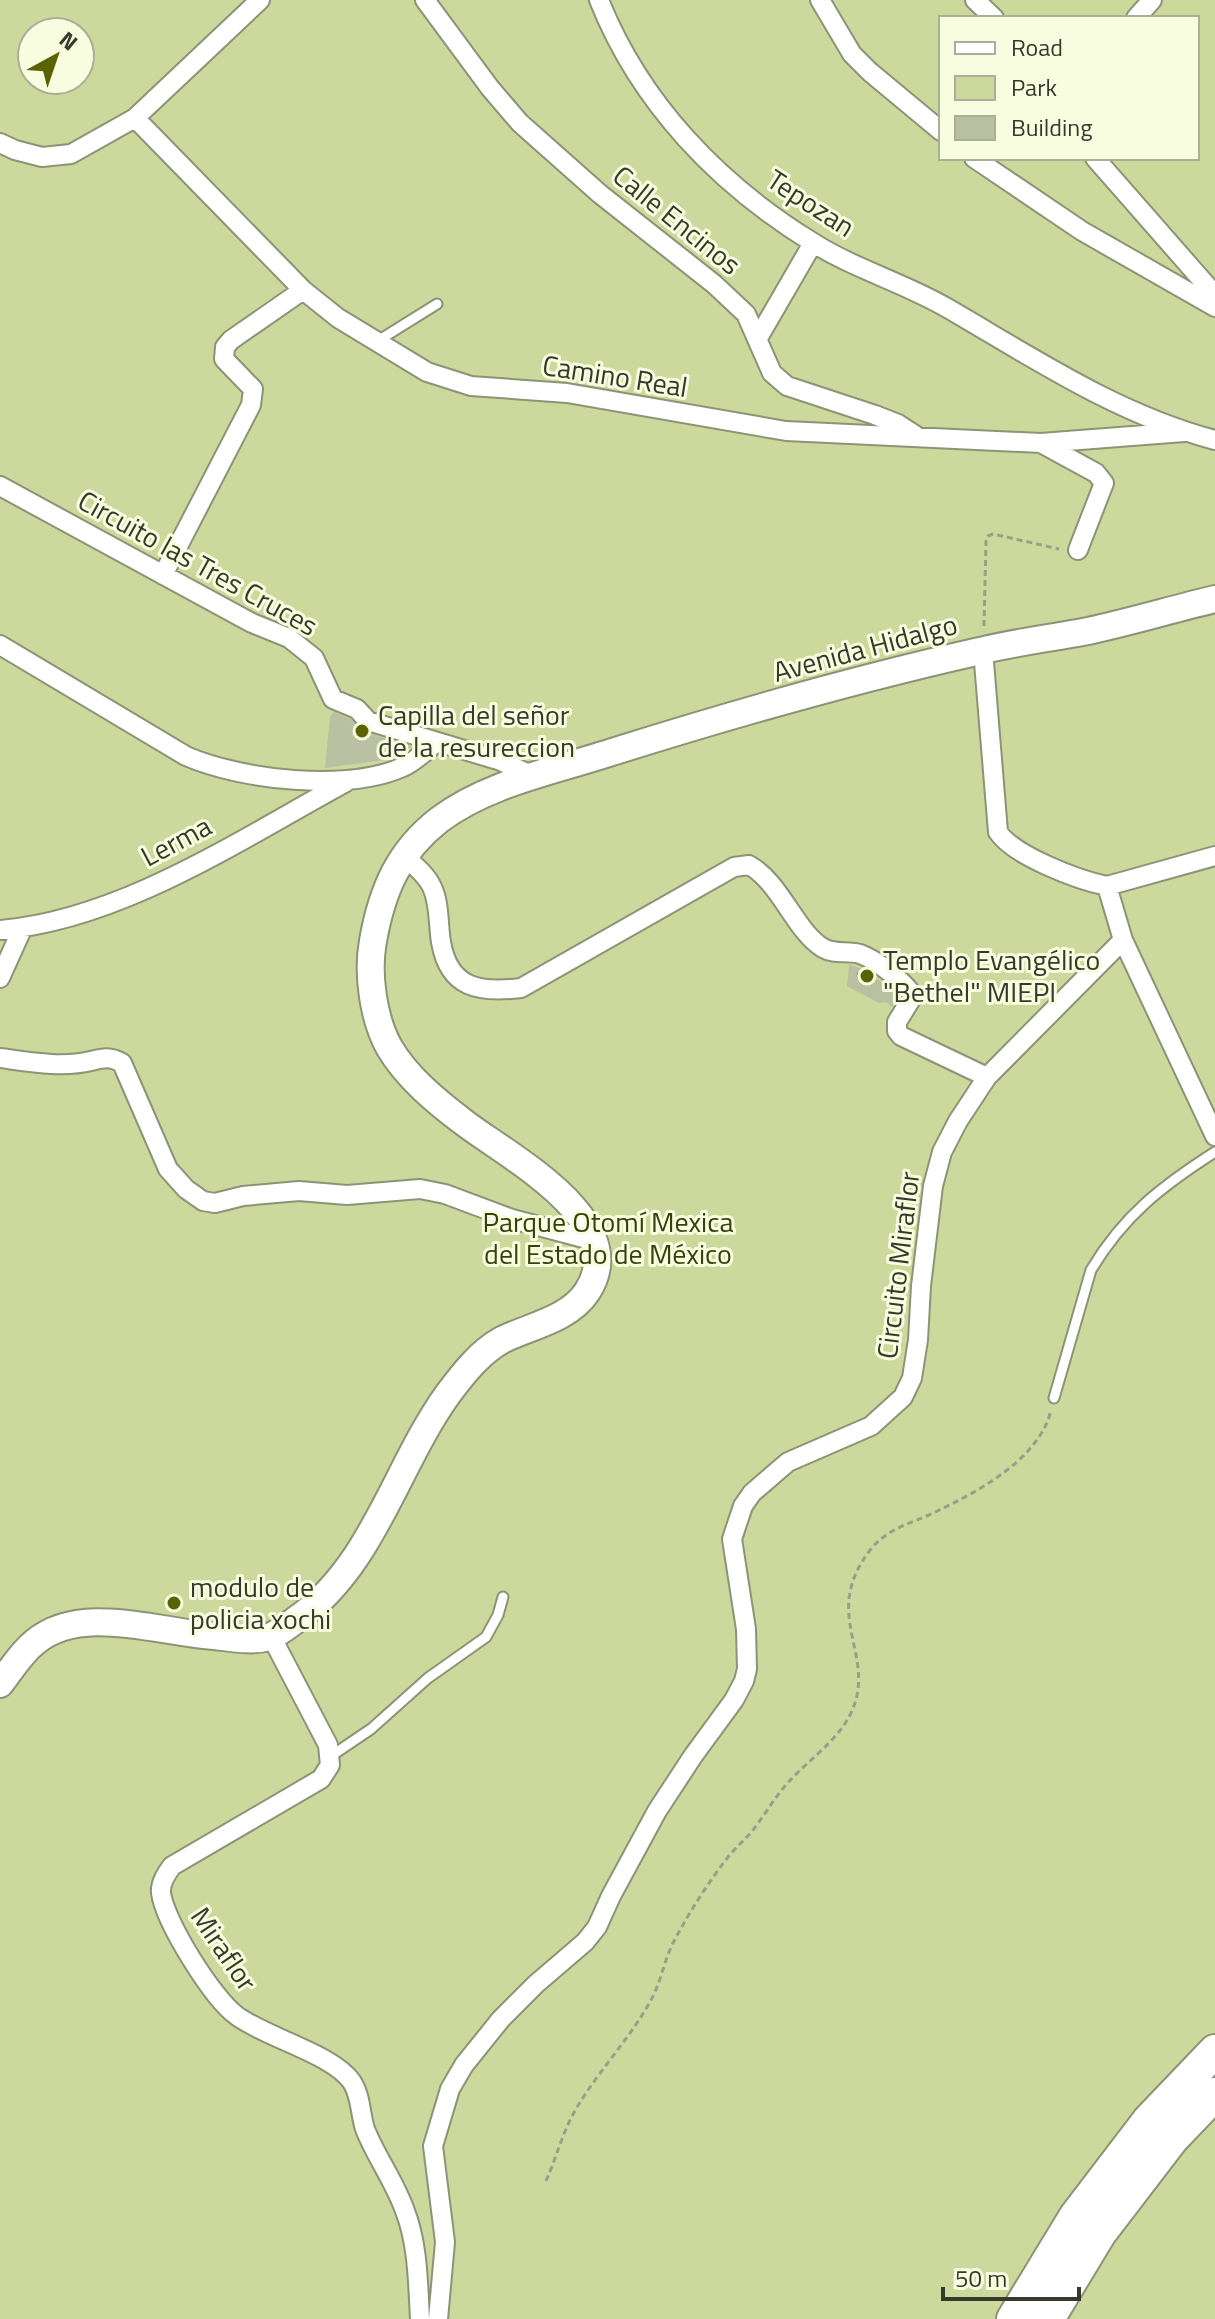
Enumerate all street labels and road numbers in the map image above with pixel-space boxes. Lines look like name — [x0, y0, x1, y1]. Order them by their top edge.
street label: Calle Encinos — [604, 154, 751, 285]
street label: Tepozan — [759, 158, 864, 247]
street label: Camino Real — [539, 343, 691, 408]
street label: Circuito las Tres Cruces — [70, 479, 326, 646]
street label: Avenida Hidalgo — [768, 602, 962, 693]
street label: Lerma — [133, 804, 219, 877]
street label: Circuito Miraflor — [865, 1169, 930, 1361]
street label: Miraflor — [180, 1898, 269, 2000]

